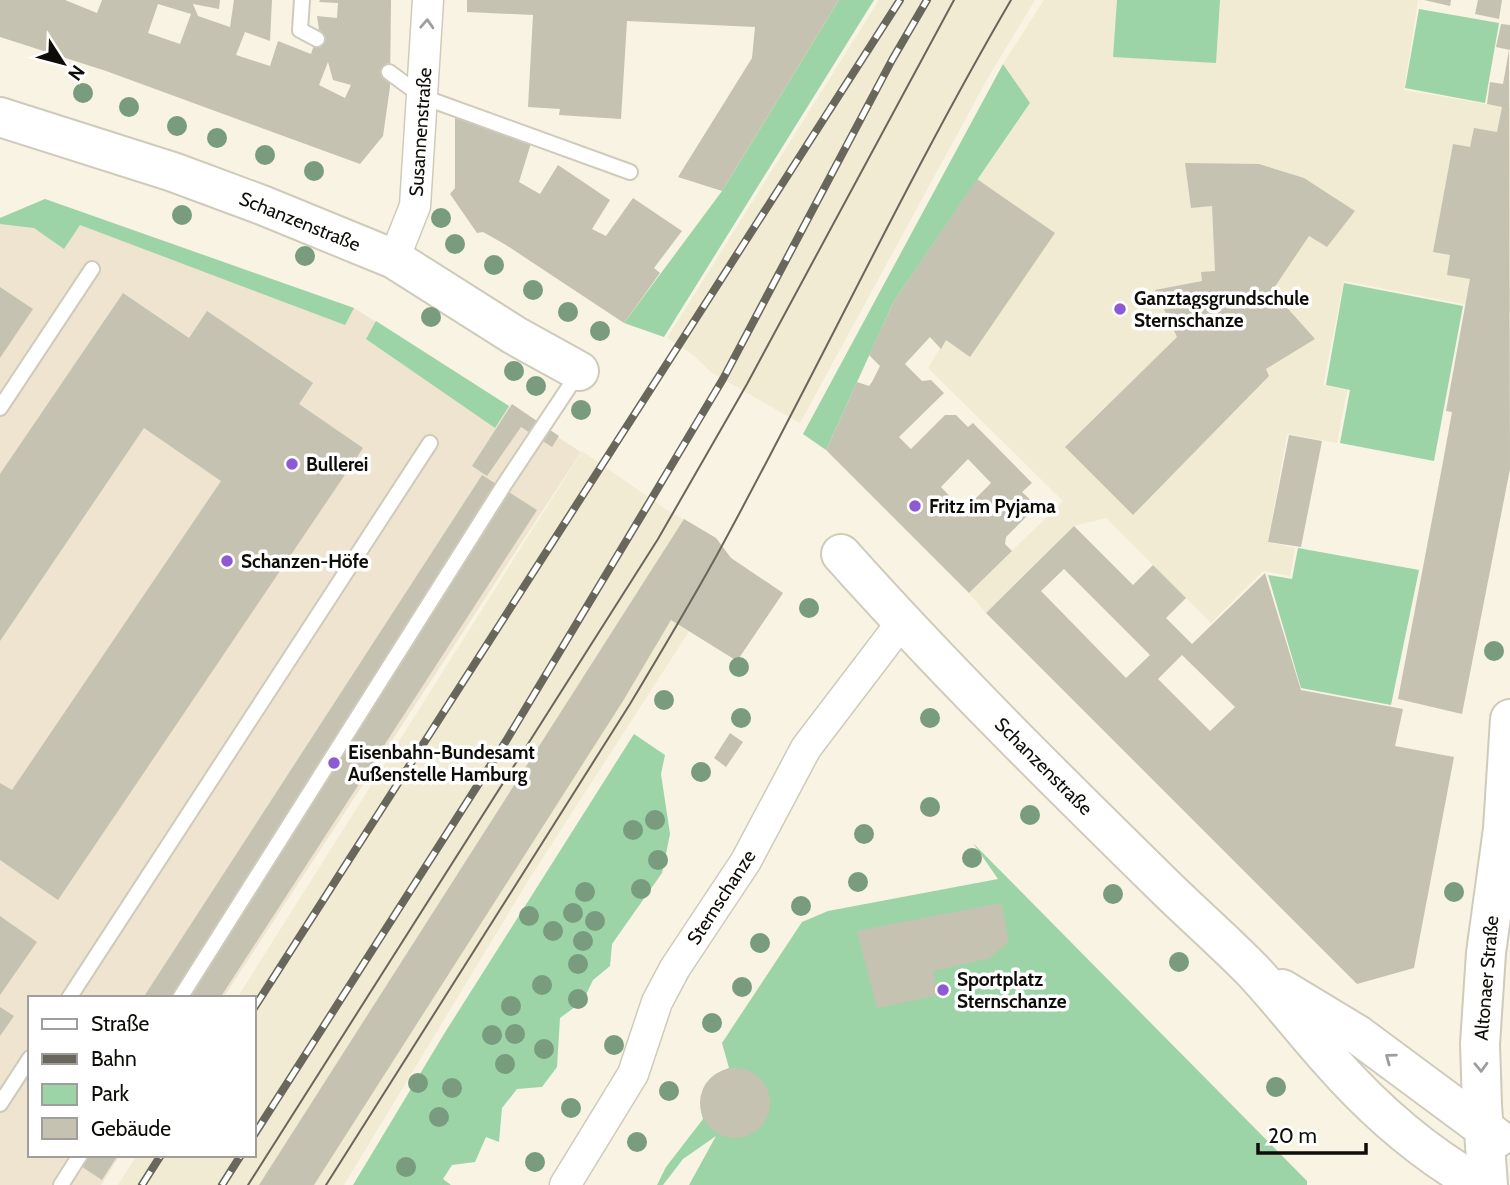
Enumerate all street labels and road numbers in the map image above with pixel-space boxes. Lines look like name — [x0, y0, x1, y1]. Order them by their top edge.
street label: Susannenstraße — [405, 66, 437, 197]
street label: Schanzenstraße — [236, 187, 364, 256]
street label: Schanzenstraße — [990, 713, 1097, 820]
street label: Sternschanze — [682, 845, 761, 949]
street label: Altonaer Straße — [1470, 914, 1503, 1041]

